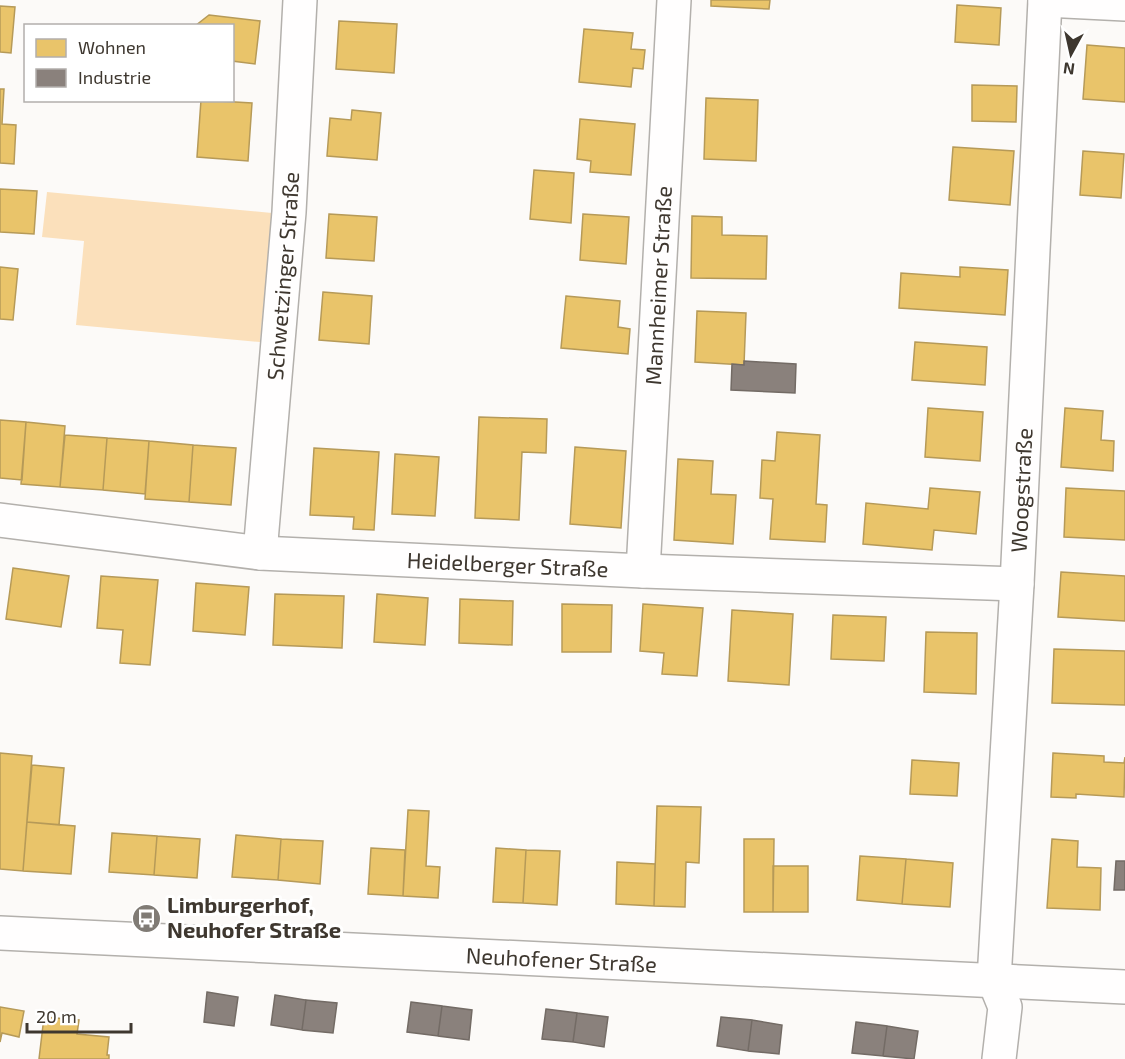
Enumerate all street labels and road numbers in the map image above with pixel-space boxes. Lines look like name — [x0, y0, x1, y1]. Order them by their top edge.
street label: Schwetzinger Straße — [261, 171, 303, 381]
street label: Mannheimer Straße — [639, 185, 676, 386]
street label: Woogstraße — [1005, 427, 1036, 553]
street label: Heidelberger Straße — [406, 546, 609, 581]
street label: Neuhofener Straße — [465, 941, 658, 977]

